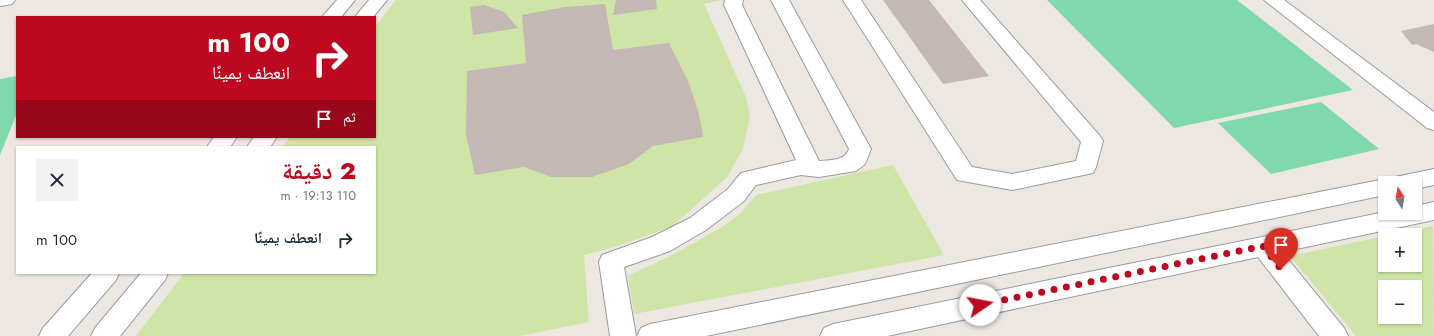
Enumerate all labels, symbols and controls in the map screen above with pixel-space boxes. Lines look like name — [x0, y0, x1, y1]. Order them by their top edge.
text: 100 m — [207, 22, 290, 63]
icon: right — [304, 32, 356, 84]
text: انعطف يمينًا — [212, 60, 290, 86]
text: ثم — [343, 106, 356, 128]
icon: arrive — [313, 108, 335, 130]
text: 2 دقيقة — [282, 153, 356, 188]
button: close — [36, 159, 78, 201]
north arrow — [1378, 176, 1422, 220]
map controls — [1378, 176, 1422, 324]
text: 110 m · 19:13 — [281, 186, 356, 205]
text: انعطف يمينًا — [254, 227, 322, 249]
pin — [1264, 228, 1298, 269]
button: + — [1378, 228, 1422, 272]
text: 100 m — [36, 229, 77, 251]
icon: right — [334, 229, 356, 251]
icon: arrive — [1270, 234, 1292, 256]
button: − — [1378, 280, 1422, 324]
position arrow — [959, 284, 1001, 326]

